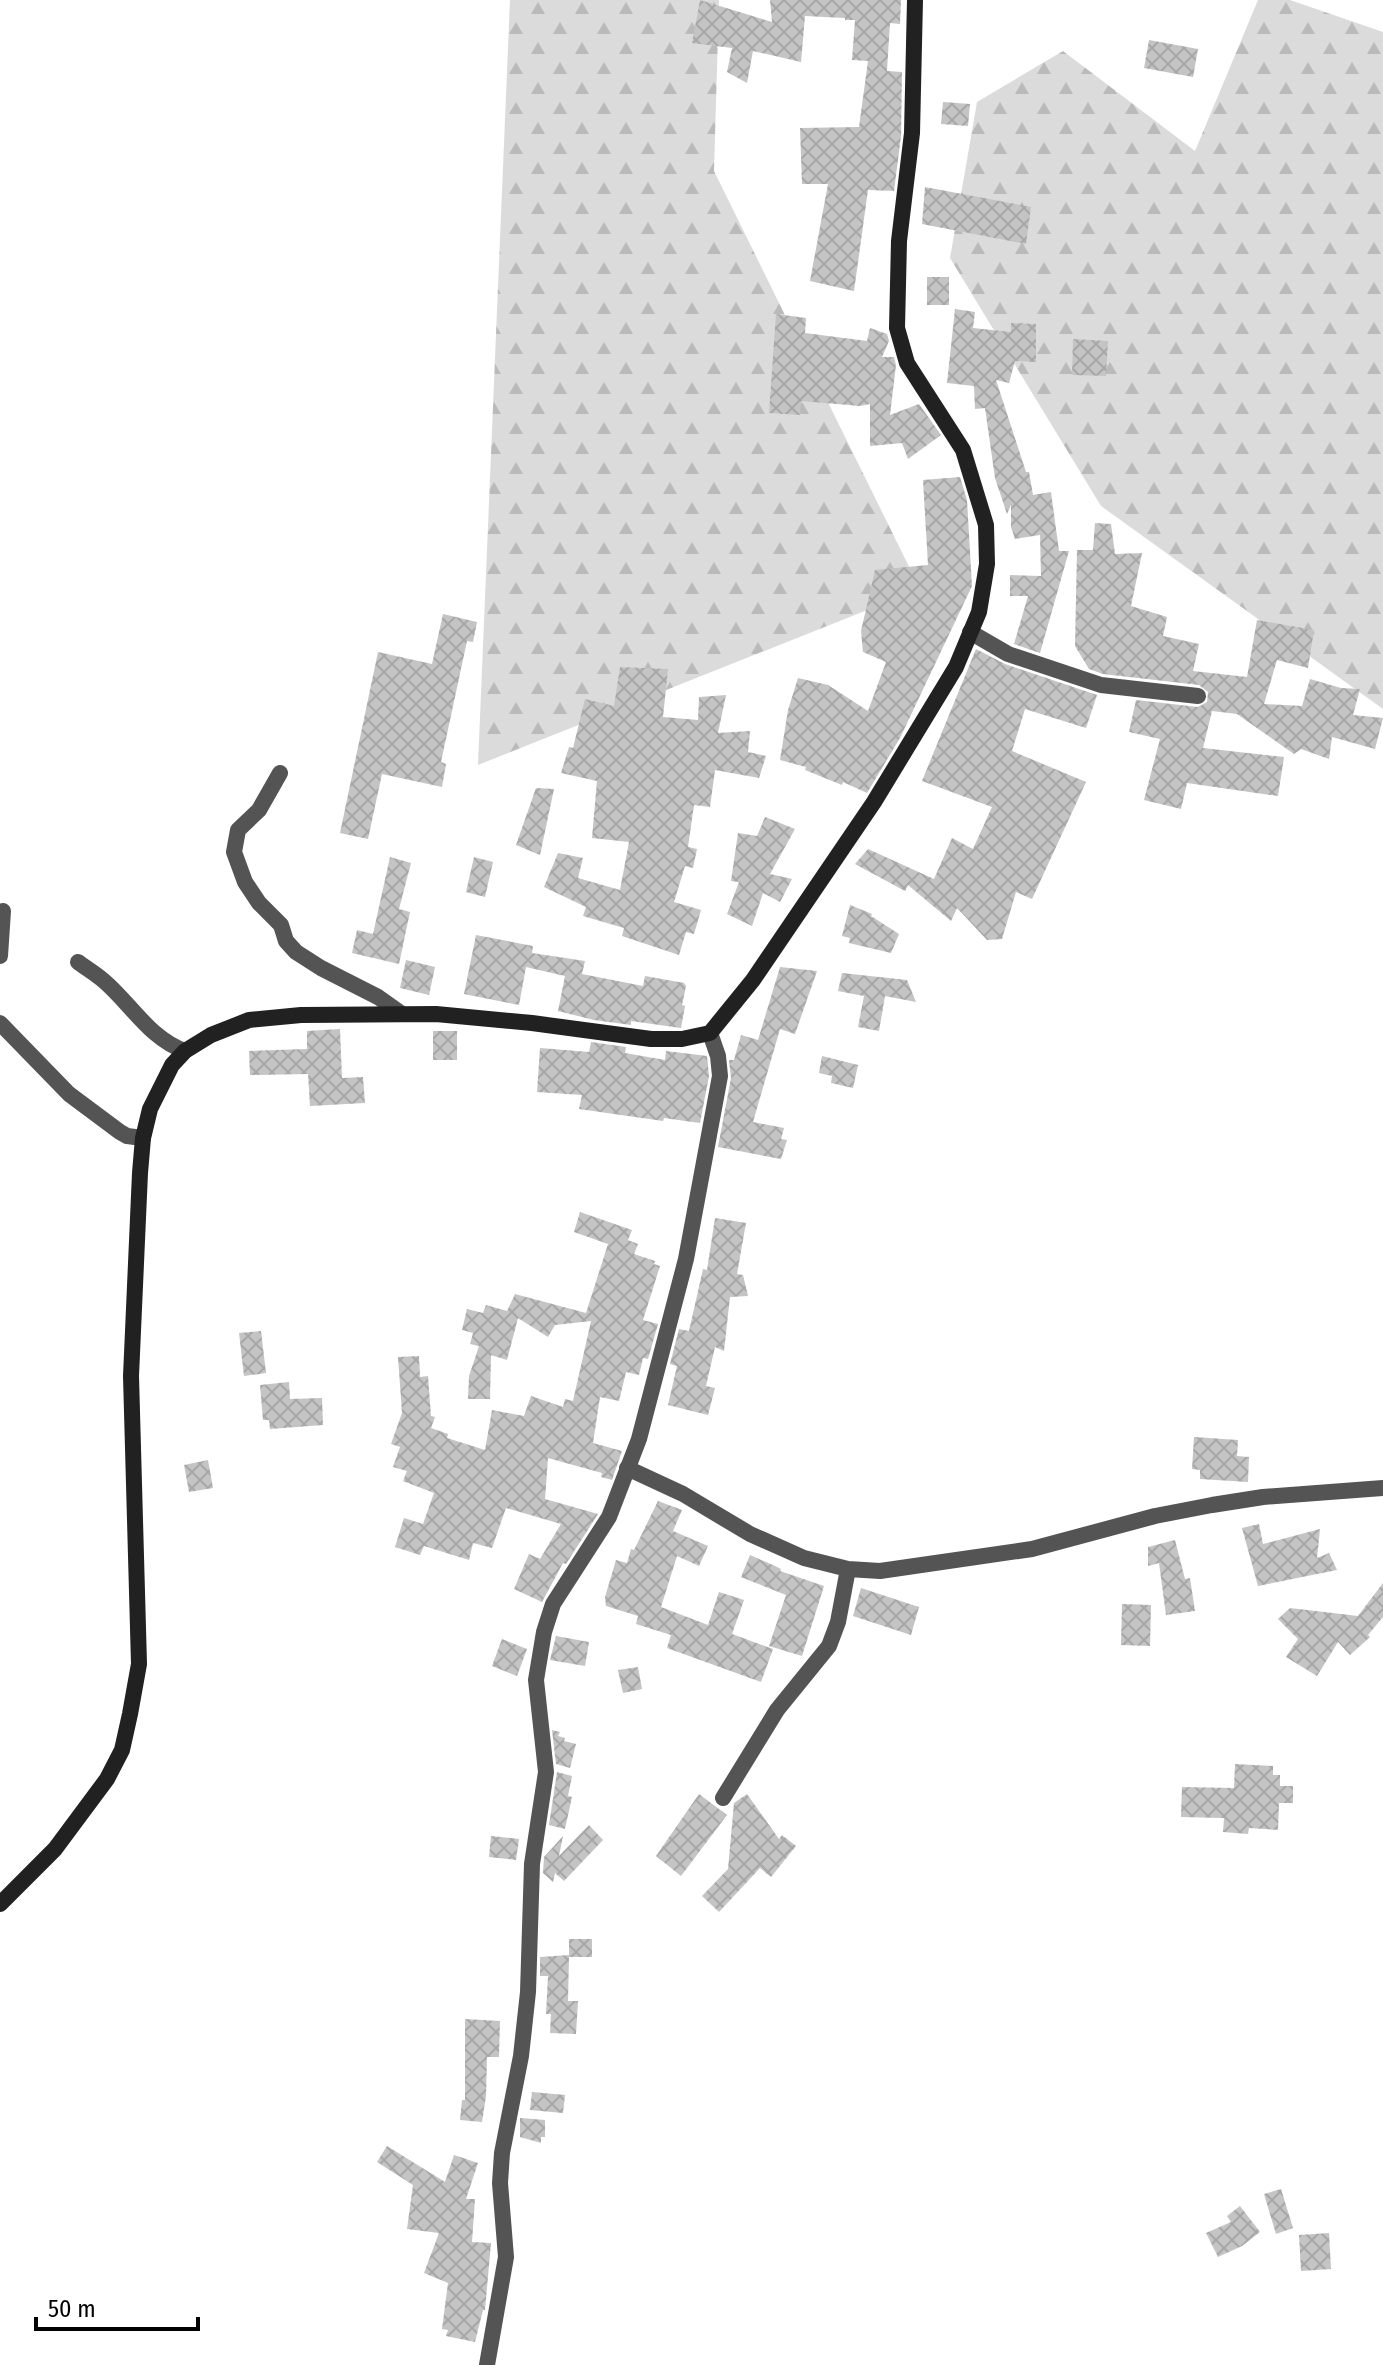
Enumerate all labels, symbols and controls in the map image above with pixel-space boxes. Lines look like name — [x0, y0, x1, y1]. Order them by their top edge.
scale bar — [36, 2281, 198, 2331]
text: 50 m — [48, 2295, 96, 2323]

